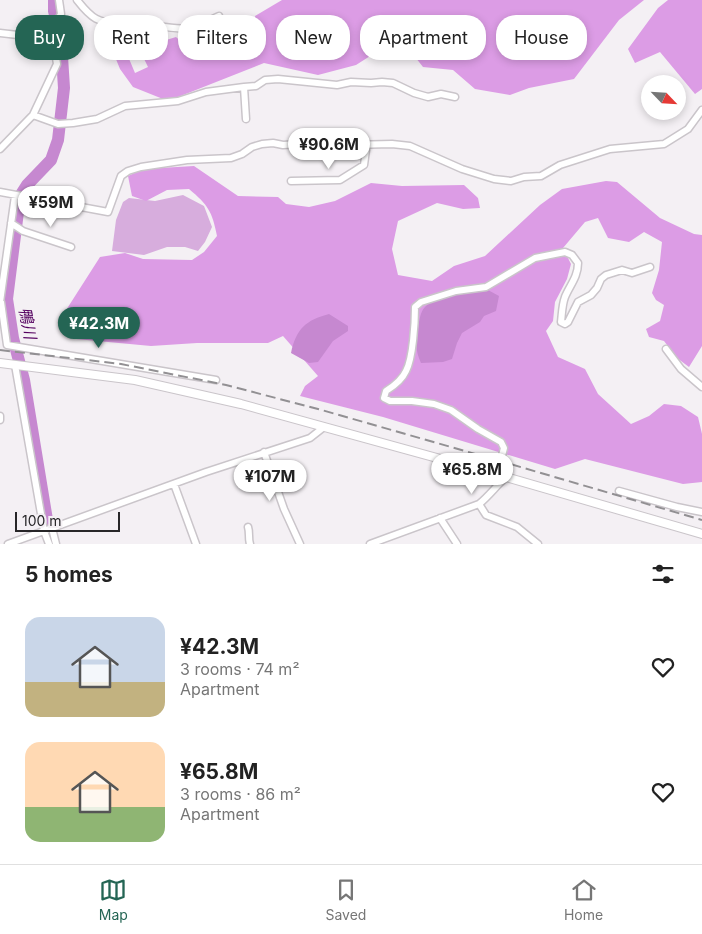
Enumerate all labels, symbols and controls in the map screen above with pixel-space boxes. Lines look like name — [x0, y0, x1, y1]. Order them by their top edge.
chip: Buy — [15, 15, 84, 60]
chip: Rent — [94, 15, 168, 60]
chip: Filters — [178, 15, 266, 60]
chip: New — [276, 15, 350, 60]
chip: Apartment — [360, 15, 486, 60]
chip: House — [496, 15, 587, 60]
north arrow — [641, 75, 686, 120]
map controls — [641, 75, 686, 120]
pin: ¥90.6M — [288, 128, 370, 170]
text: ¥90.6M — [299, 134, 359, 154]
pin: ¥59M — [21, 186, 81, 228]
text: ¥59M — [29, 192, 73, 212]
water label: 鴨川 — [15, 305, 41, 343]
pin: ¥42.3M — [58, 306, 140, 349]
text: ¥42.3M — [69, 313, 129, 333]
pin: ¥65.8M — [431, 452, 513, 495]
text: ¥65.8M — [442, 459, 502, 479]
pin: ¥107M — [235, 460, 305, 502]
text: ¥107M — [245, 466, 295, 486]
scale bar — [15, 509, 120, 532]
text: 100 m — [22, 512, 62, 529]
icon: filters — [649, 560, 677, 588]
text: 5 homes — [25, 562, 113, 587]
text: ¥42.3M — [180, 634, 259, 659]
icon: home — [65, 637, 125, 697]
icon: heart — [649, 653, 677, 681]
text: 3 rooms · 74 m² — [180, 659, 299, 679]
text: Apartment — [180, 679, 260, 699]
text: ¥65.8M — [180, 759, 258, 784]
icon: home — [65, 762, 125, 822]
icon: heart — [649, 778, 677, 806]
text: 3 rooms · 86 m² — [180, 784, 301, 804]
text: Apartment — [180, 804, 260, 824]
tab: Map — [99, 876, 128, 923]
tab: Saved — [325, 876, 366, 923]
tab: Home — [564, 876, 603, 923]

